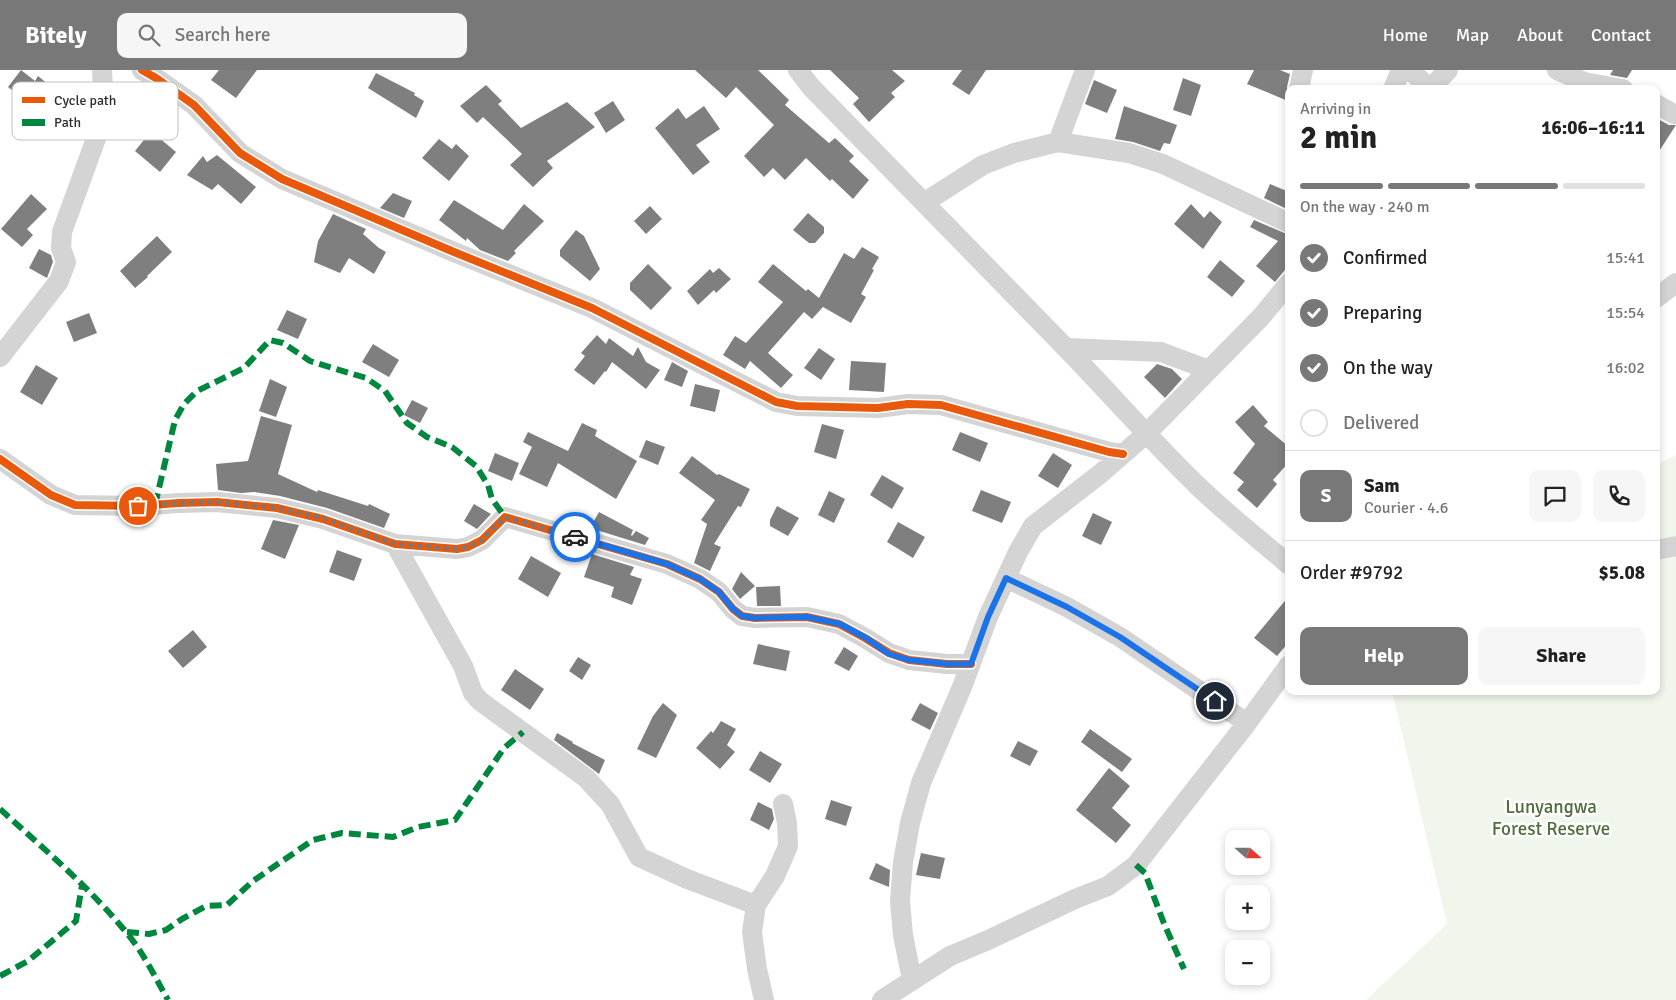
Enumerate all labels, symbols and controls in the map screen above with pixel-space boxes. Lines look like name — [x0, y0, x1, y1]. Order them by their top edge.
search box — [117, 13, 467, 58]
text: Bitely — [25, 20, 87, 50]
icon: search — [135, 21, 163, 49]
text: Search here — [175, 23, 270, 47]
text: Home — [1383, 24, 1428, 46]
text: Map — [1456, 24, 1489, 46]
text: About — [1517, 24, 1563, 46]
text: Contact — [1591, 24, 1651, 46]
legend — [12, 82, 178, 140]
text: Cycle path — [54, 92, 116, 109]
text: Arriving in — [1300, 99, 1371, 119]
text: Path — [54, 114, 81, 131]
text: 16:06–16:11 — [1541, 116, 1645, 140]
text: 2 min — [1300, 118, 1377, 157]
text: On the way · 240 m — [1300, 197, 1430, 217]
icon: check — [1300, 244, 1328, 272]
text: Confirmed — [1343, 246, 1427, 270]
text: 15:41 — [1606, 248, 1645, 268]
icon: check — [1300, 299, 1328, 327]
text: Preparing — [1343, 301, 1422, 325]
text: 15:54 — [1606, 303, 1645, 323]
icon: check — [1300, 354, 1328, 382]
text: On the way — [1343, 356, 1433, 380]
text: 16:02 — [1606, 358, 1645, 378]
text: Delivered — [1343, 411, 1419, 435]
button: chat — [1529, 470, 1581, 522]
button: phone — [1593, 470, 1645, 522]
text: Sam — [1364, 474, 1400, 498]
text: S — [1321, 484, 1331, 508]
pin — [117, 485, 159, 527]
icon: bag — [124, 492, 152, 520]
text: Courier · 4.6 — [1364, 498, 1448, 518]
courier — [550, 512, 600, 562]
icon: car — [561, 523, 589, 551]
text: Order #9792 — [1300, 561, 1403, 585]
text: $5.08 — [1599, 561, 1645, 585]
button: Help — [1300, 627, 1468, 685]
button: Share — [1478, 627, 1645, 685]
pin — [1194, 680, 1236, 722]
icon: home — [1201, 687, 1229, 715]
park label: Lunyangwa Forest Reserve — [1492, 795, 1610, 841]
north arrow — [1225, 830, 1270, 875]
map controls — [1225, 830, 1270, 985]
button: + — [1225, 885, 1270, 930]
button: − — [1225, 940, 1270, 985]

